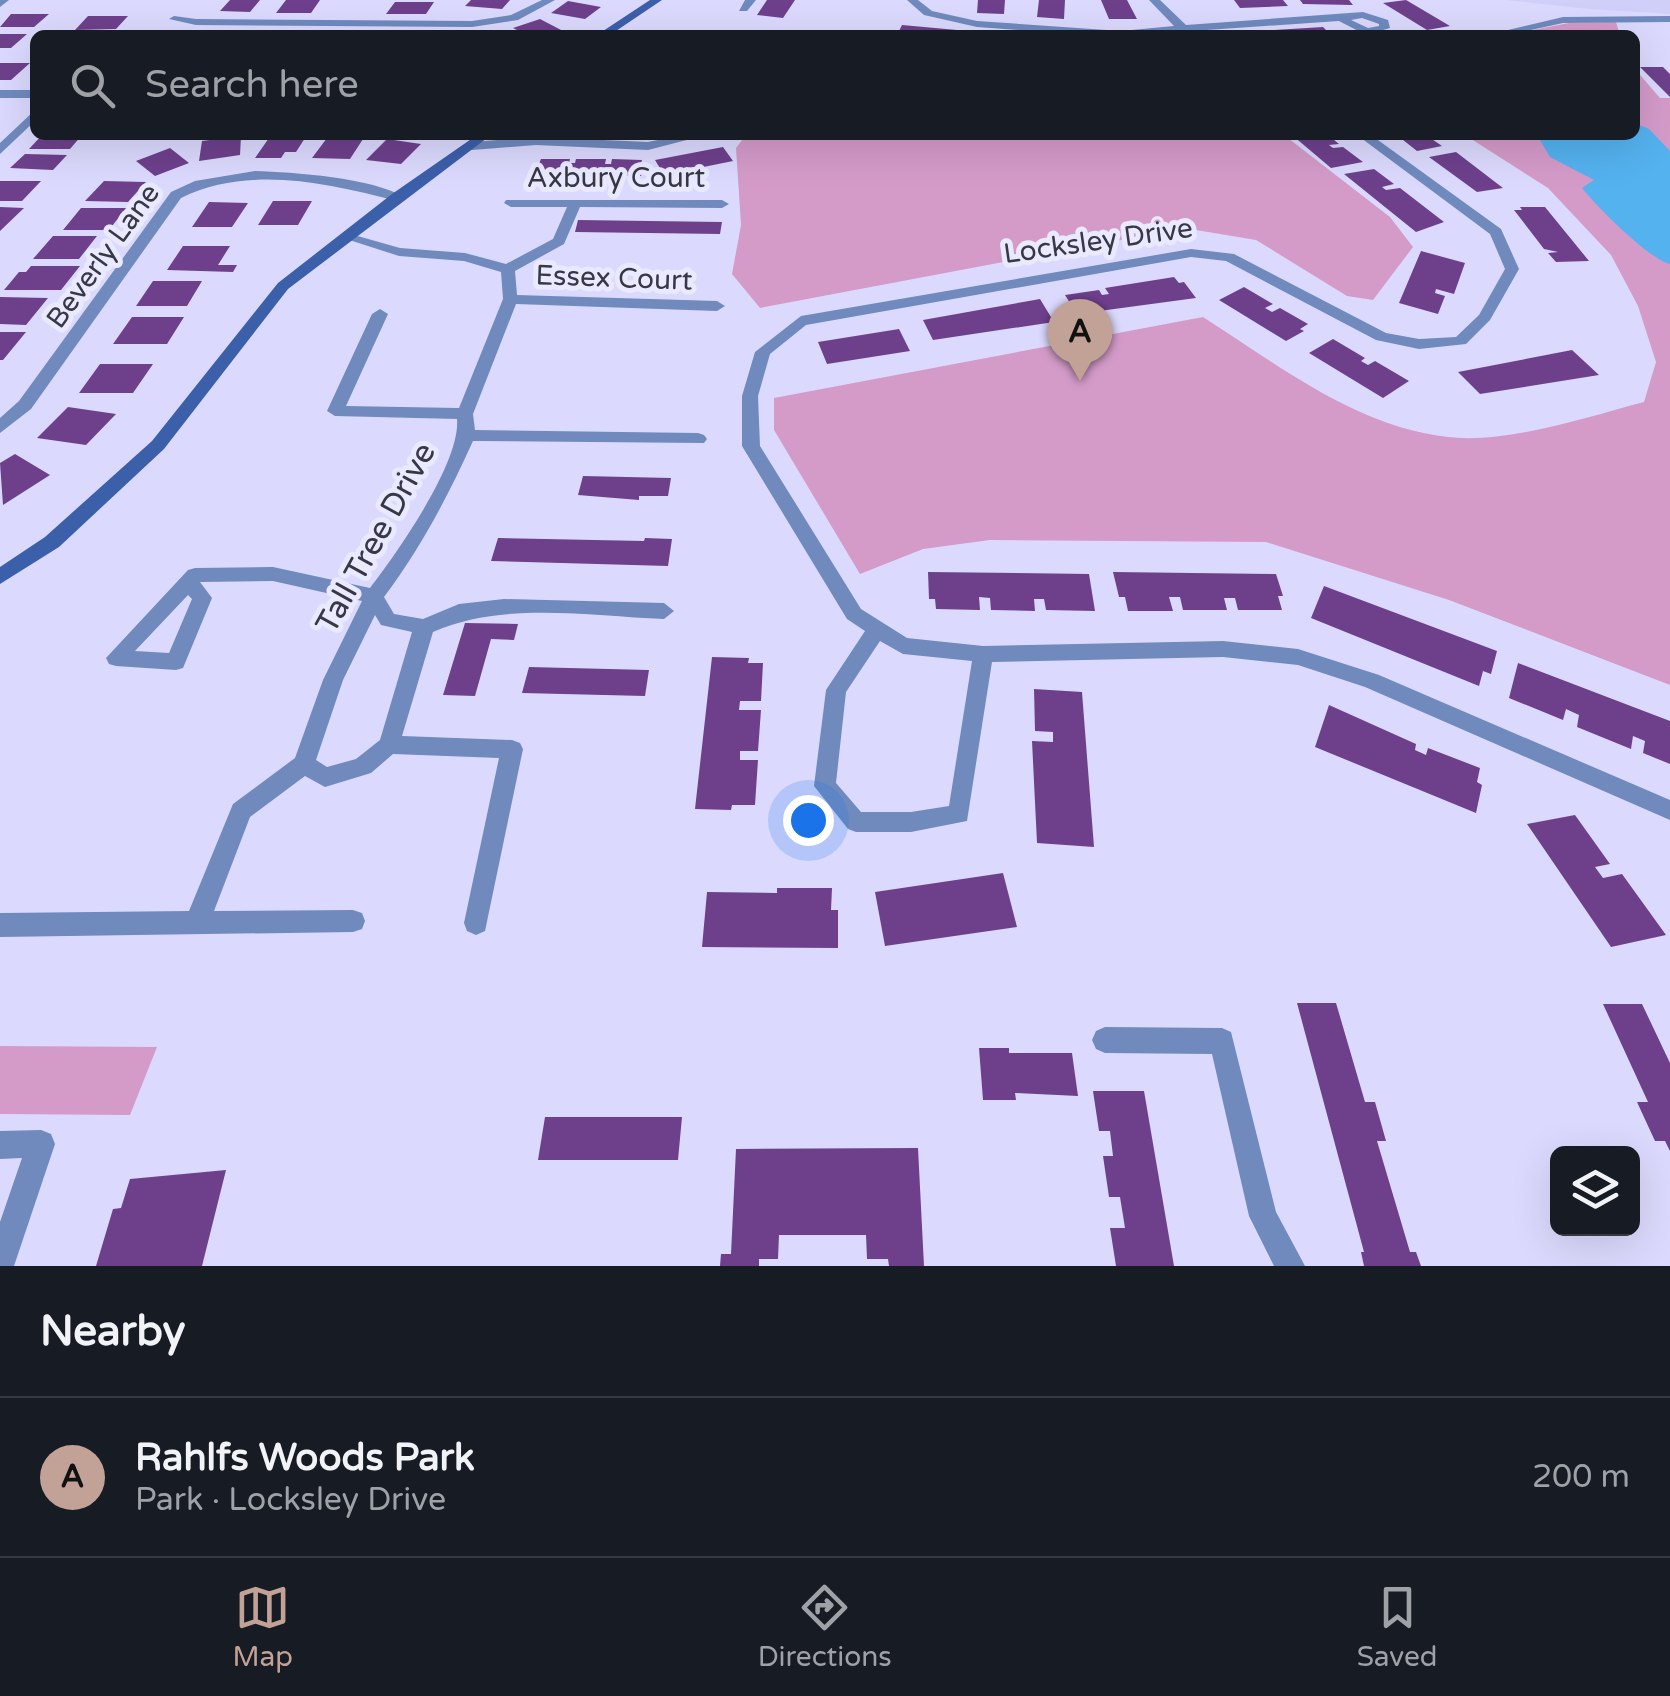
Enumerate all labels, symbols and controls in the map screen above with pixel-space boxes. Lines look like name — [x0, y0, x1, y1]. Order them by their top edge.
search box — [30, 30, 1640, 140]
icon: search — [65, 58, 120, 113]
text: Search here — [145, 62, 359, 108]
street label: Axbury Court — [527, 161, 705, 195]
street label: Beverly Lane — [39, 177, 167, 335]
street label: Locksley Drive — [1001, 211, 1195, 271]
street label: Essex Court — [535, 258, 693, 298]
pin: A — [1048, 298, 1112, 381]
street label: Tall Tree Drive — [308, 436, 444, 640]
your location — [783, 795, 834, 846]
map controls — [1550, 1146, 1640, 1236]
button: layers — [1550, 1146, 1640, 1236]
text: Nearby — [40, 1306, 185, 1357]
text: Rahlfs Woods Park — [135, 1435, 475, 1481]
text: A — [61, 1458, 84, 1496]
text: 200 m — [1532, 1458, 1630, 1496]
text: Park · Locksley Drive — [135, 1481, 446, 1519]
tab: Map — [232, 1580, 293, 1674]
tab: Directions — [758, 1580, 892, 1674]
tab: Saved — [1357, 1580, 1438, 1674]

